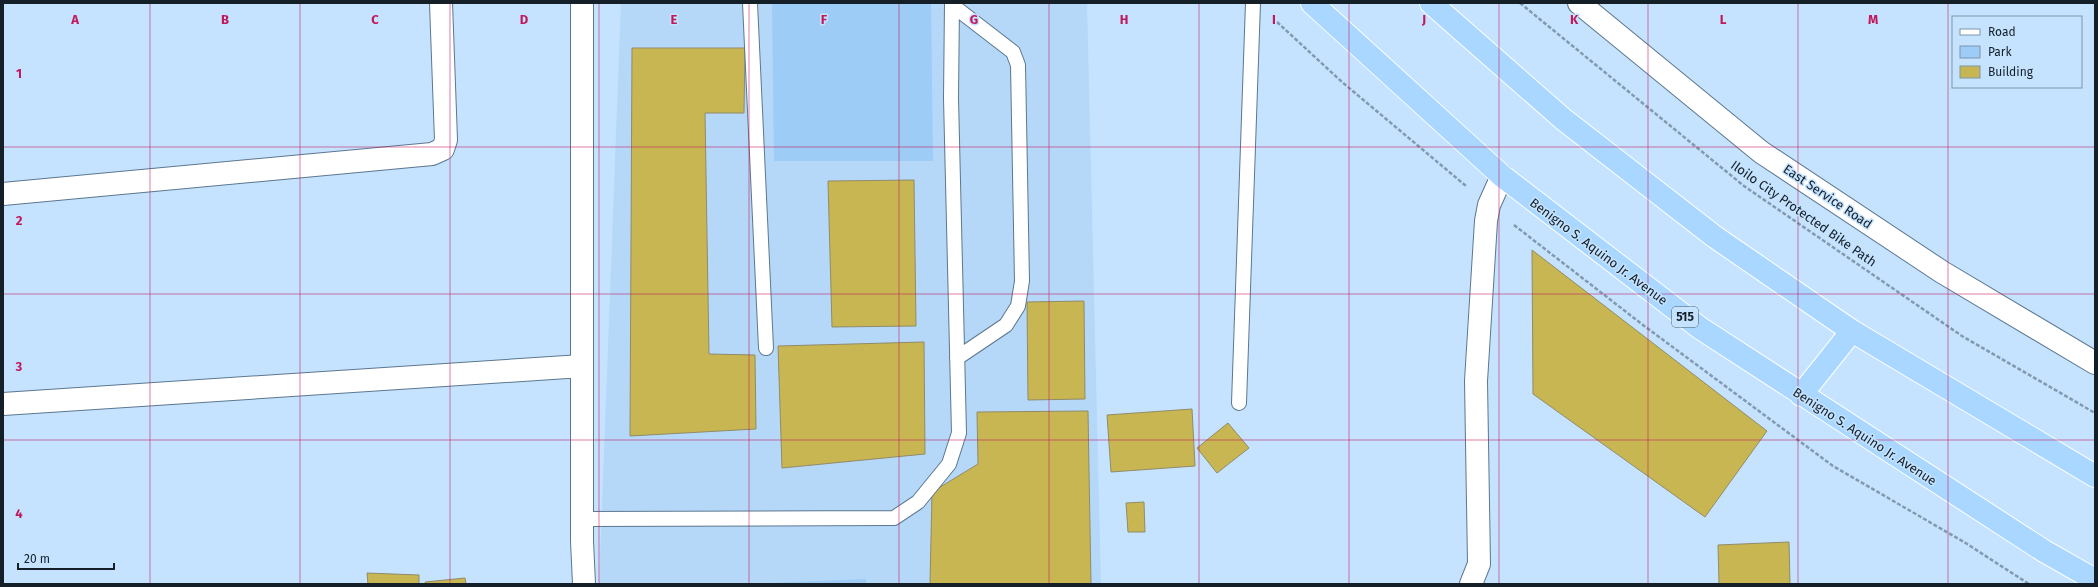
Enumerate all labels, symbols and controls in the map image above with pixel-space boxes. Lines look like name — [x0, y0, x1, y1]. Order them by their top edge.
text: A — [70, 12, 79, 27]
text: B — [221, 12, 229, 27]
text: C — [371, 12, 379, 27]
text: D — [520, 12, 529, 27]
text: E — [671, 12, 678, 27]
text: F — [821, 12, 828, 27]
text: G — [970, 12, 978, 27]
text: H — [1120, 12, 1128, 27]
text: I — [1272, 12, 1276, 27]
text: J — [1421, 12, 1426, 27]
text: K — [1570, 12, 1579, 27]
text: L — [1720, 12, 1727, 27]
text: M — [1868, 12, 1878, 27]
legend — [1952, 16, 2082, 88]
text: Road — [1988, 25, 2016, 39]
text: Park — [1988, 45, 2012, 59]
text: Building — [1988, 65, 2034, 79]
text: 1 — [16, 66, 22, 81]
street label: Iloilo City Protected Bike Path — [1728, 157, 1879, 269]
street label: East Service Road — [1781, 161, 1875, 232]
street label: Benigno S. Aquino Jr. Avenue — [1527, 195, 1670, 308]
text: 2 — [16, 213, 23, 228]
road number: 515 — [1672, 307, 1698, 327]
text: 3 — [15, 359, 23, 374]
street label: Benigno S. Aquino Jr. Avenue — [1790, 384, 1939, 488]
text: 4 — [15, 506, 23, 521]
scale bar — [18, 545, 114, 571]
text: 20 m — [24, 552, 50, 566]

